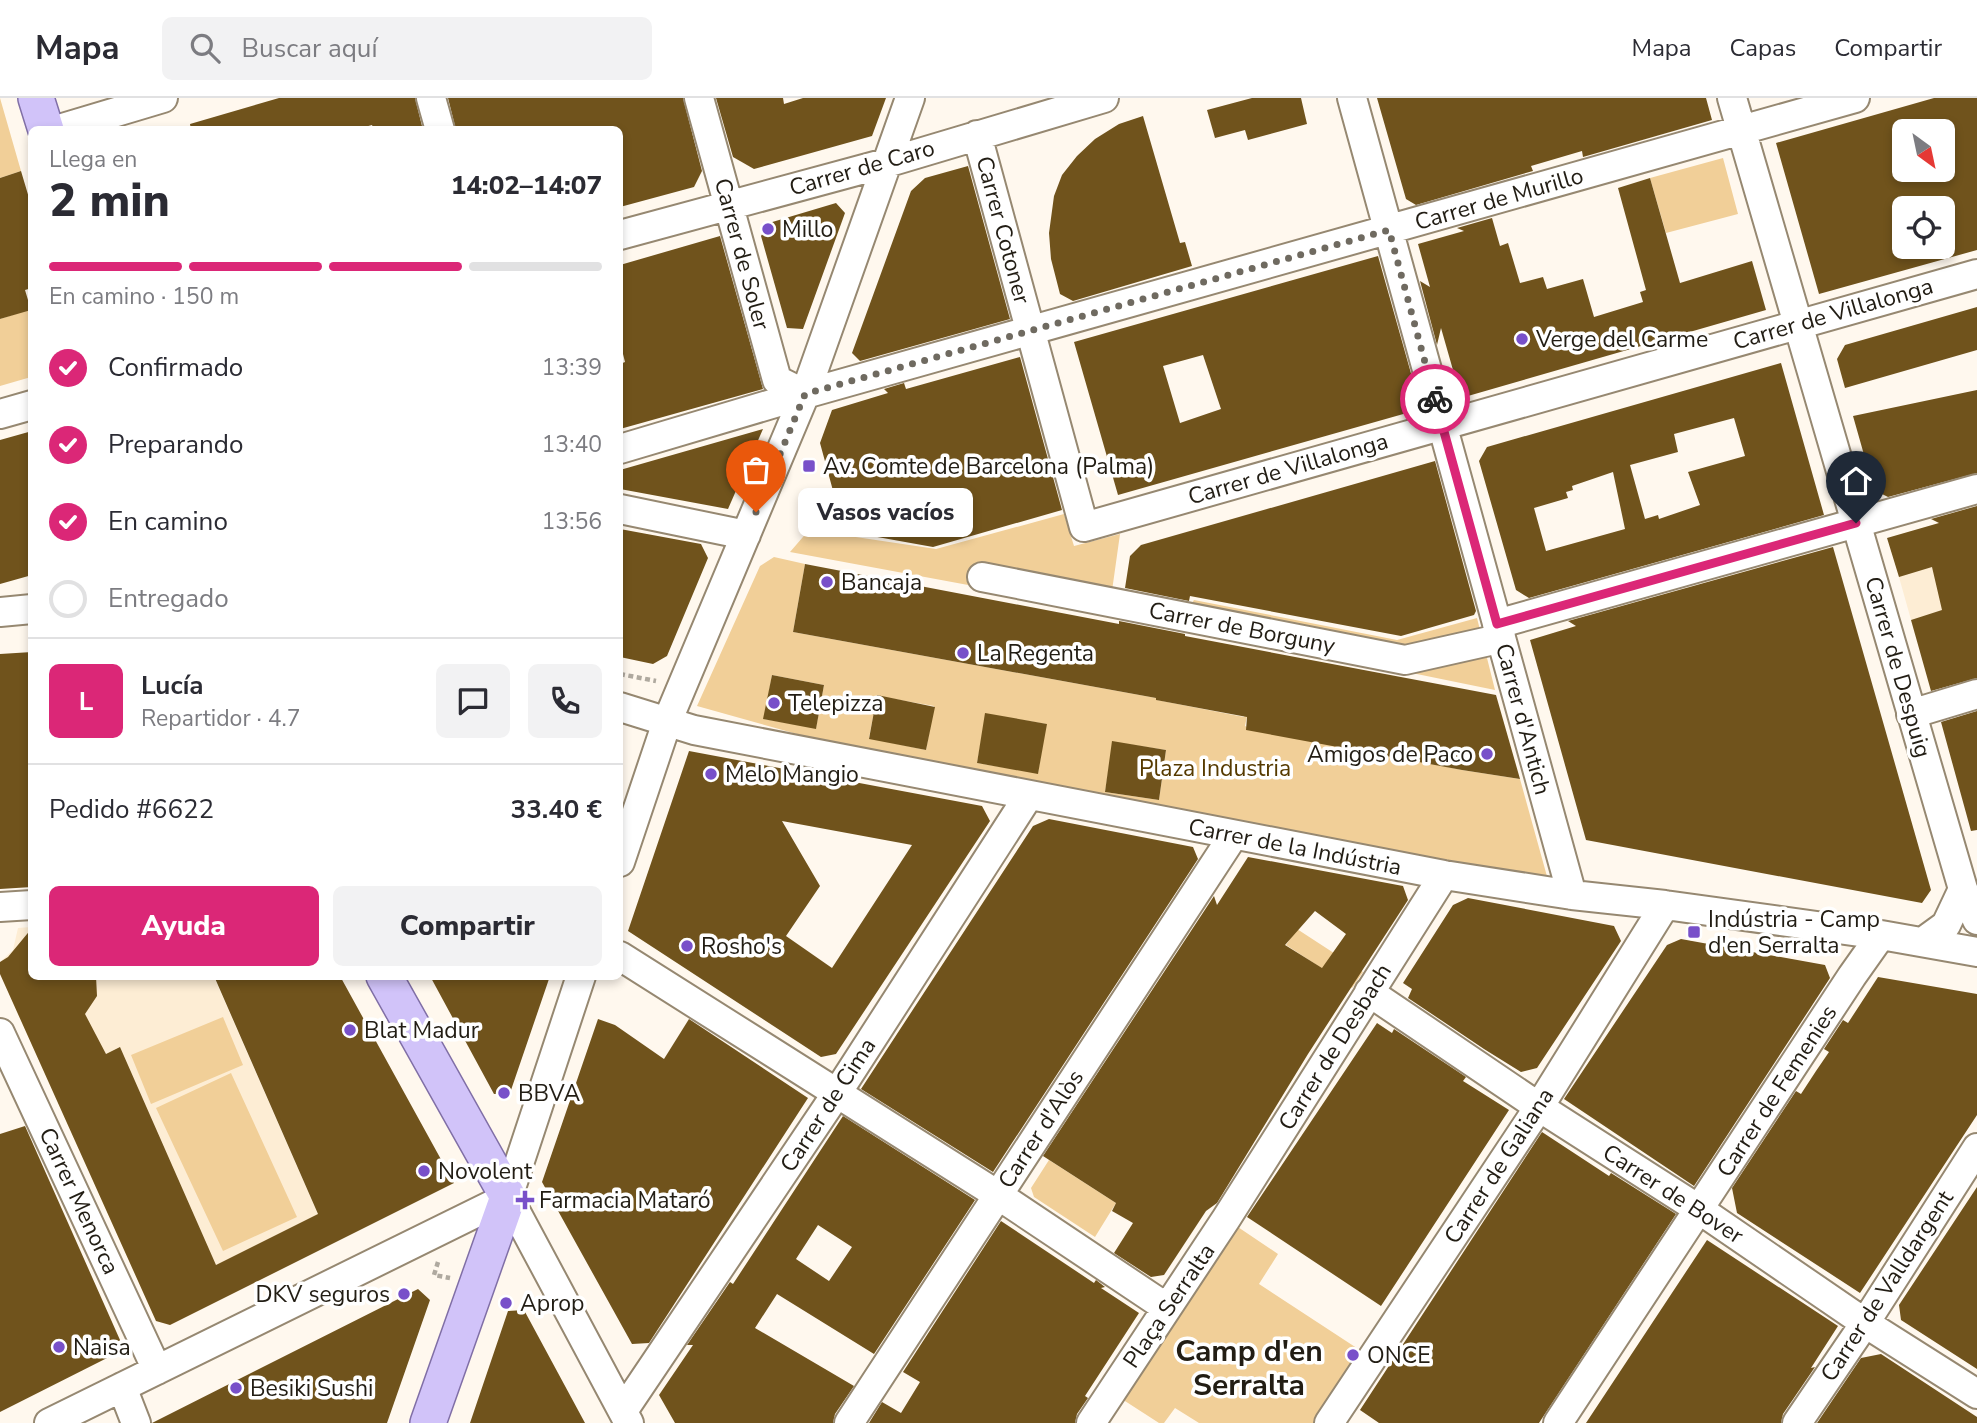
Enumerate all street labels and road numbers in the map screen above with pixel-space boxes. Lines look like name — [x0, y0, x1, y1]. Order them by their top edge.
street label: Carrer de Caro — [786, 132, 938, 204]
street label: Carrer Cotoner — [968, 153, 1038, 308]
street label: Carrer de Murillo — [1411, 160, 1587, 238]
street label: Carrer de Soler — [707, 175, 777, 334]
street label: Carrer de Villalonga — [1729, 271, 1937, 357]
street label: Carrer de Villalonga — [1184, 426, 1392, 512]
street label: Carrer de Despuig — [1857, 573, 1939, 761]
street label: Carrer de Borguny — [1146, 595, 1338, 661]
street label: Carrer d'Antich — [1488, 640, 1558, 798]
street label: Carrer de la Indústria — [1186, 811, 1404, 883]
street label: Carrer de Desbach — [1271, 958, 1399, 1136]
street label: Carrer de Femenies — [1710, 999, 1844, 1183]
street label: Carrer de Cima — [773, 1032, 883, 1178]
street label: Carrer d'Alòs — [991, 1064, 1091, 1194]
street label: Carrer de Galiana — [1437, 1082, 1561, 1250]
street label: Carrer Menorca — [31, 1123, 127, 1279]
street label: Carrer de Bover — [1597, 1137, 1750, 1251]
street label: Carrer de Valldargent — [1813, 1184, 1961, 1388]
street label: Plaça Serralta — [1116, 1238, 1222, 1374]

